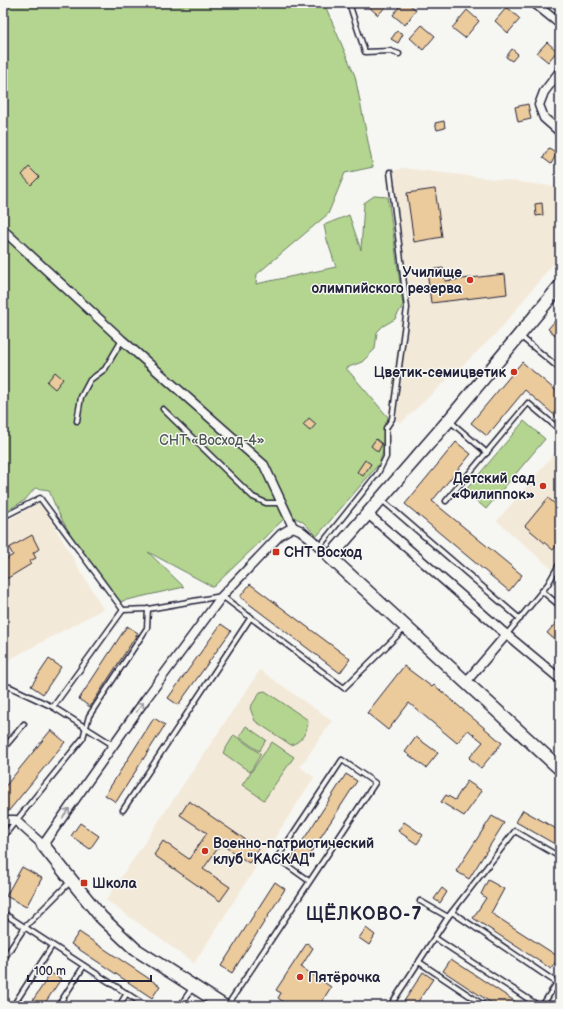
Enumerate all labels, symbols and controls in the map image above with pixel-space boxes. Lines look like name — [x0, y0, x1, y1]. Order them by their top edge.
place label: Училище олимпийского резерва — [312, 264, 463, 297]
marker: Училище олимпийского резерва — [465, 275, 475, 285]
place label: Цветик-семицветик — [374, 364, 506, 381]
marker: Цветик-семицветик — [509, 367, 519, 377]
park label: СНТ «Восход-4» — [159, 432, 265, 449]
place label: Детский сад «Филиппок» — [451, 470, 536, 503]
marker: Детский сад «Филиппок» — [538, 481, 548, 491]
place label: СНТ Восход — [284, 544, 363, 561]
marker: СНТ Восход — [271, 547, 281, 557]
one-way arrow — [136, 701, 144, 712]
one-way arrow — [62, 808, 70, 819]
place label: Военно-патриотический клуб "КАСКАД" — [213, 835, 374, 868]
marker: Военно-патриотический клуб "КАСКАД" — [200, 846, 210, 856]
place label: Школа — [92, 875, 138, 892]
marker: Школа — [79, 878, 89, 888]
district label: ЩЁЛКОВО-7 — [306, 903, 422, 925]
scale bar — [28, 957, 151, 983]
text: 100 m — [34, 964, 66, 979]
place label: Пятёрочка — [308, 969, 381, 986]
marker: Пятёрочка — [295, 972, 305, 982]

